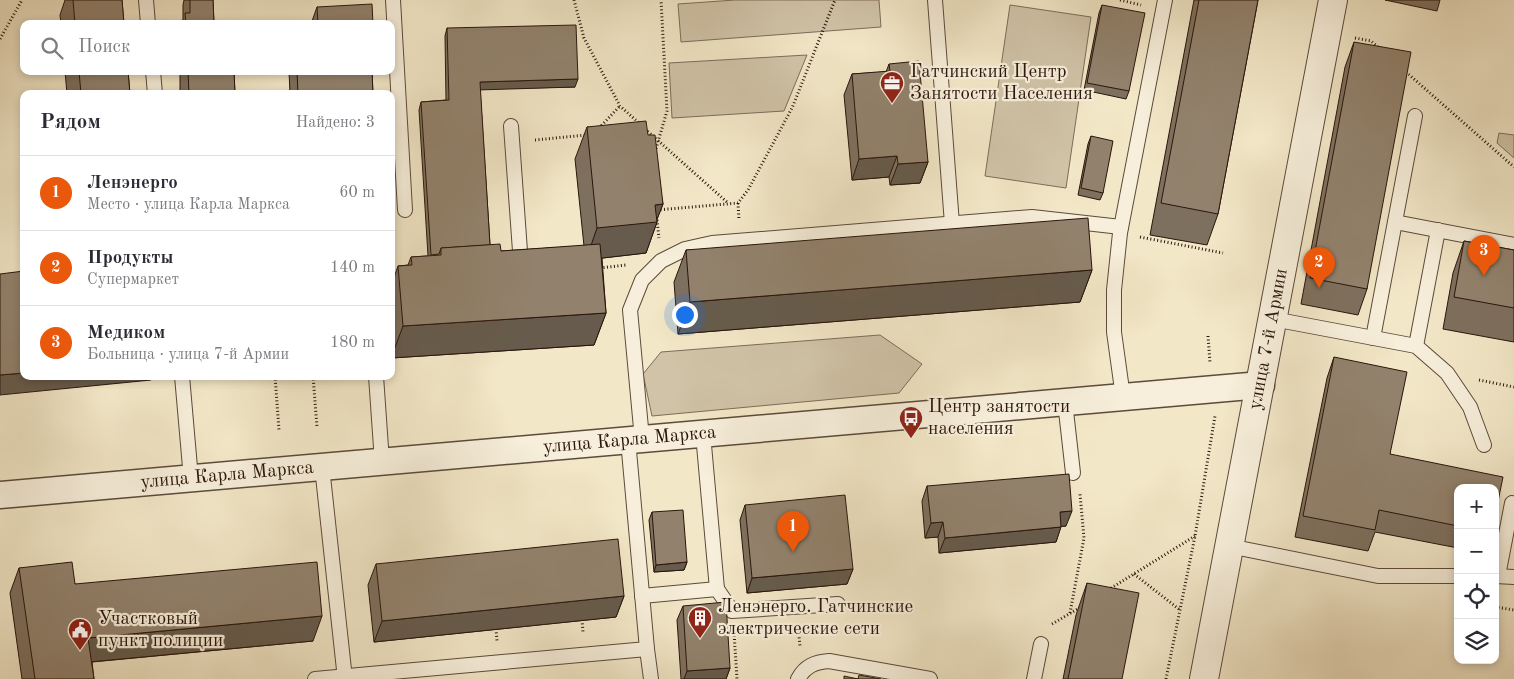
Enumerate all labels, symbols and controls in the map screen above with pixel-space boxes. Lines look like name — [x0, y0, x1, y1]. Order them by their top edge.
search box — [20, 20, 395, 75]
icon: search — [38, 34, 66, 62]
text: Поиск — [78, 38, 130, 57]
place label: Гатчинский Центр Занятости Населения — [910, 63, 1093, 104]
office icon: Гатчинский Центр Занятости Населения — [879, 70, 905, 104]
text: Рядом — [40, 112, 101, 133]
text: Найдено: 3 — [296, 115, 375, 131]
text: Ленэнерго — [87, 174, 178, 193]
text: 1 — [51, 185, 61, 201]
text: 60 m — [339, 185, 375, 201]
text: Место · улица Карла Маркса — [87, 197, 290, 213]
pin: 3 — [1468, 235, 1500, 276]
pin: 2 — [1303, 247, 1335, 288]
text: Продукты — [87, 249, 174, 268]
text: 2 — [51, 260, 61, 276]
text: 140 m — [330, 260, 375, 276]
street label: улица 7-й Армии — [1246, 267, 1291, 411]
text: Супермаркет — [87, 272, 179, 288]
your location — [672, 302, 698, 328]
text: Медиком — [87, 324, 165, 343]
text: 3 — [51, 335, 61, 351]
text: 180 m — [330, 335, 375, 351]
text: Больница · улица 7-й Армии — [87, 347, 289, 363]
place label: Центр занятости населения — [928, 398, 1070, 439]
bus stop icon: Центр занятости населения — [898, 405, 924, 439]
street label: улица Карла Маркса — [542, 423, 718, 457]
street label: улица Карла Маркса — [140, 458, 315, 492]
map controls — [1454, 484, 1499, 664]
button: + — [1454, 484, 1499, 529]
pin: 1 — [777, 511, 809, 552]
button: − — [1454, 529, 1499, 574]
button: locate — [1454, 574, 1499, 619]
place label: Ленэнерго. Гатчинские электрические сети — [718, 598, 913, 639]
building icon: Ленэнерго. Гатчинские электрические сети — [687, 605, 713, 639]
place label: Участковый пункт полиции — [98, 610, 223, 651]
public building icon: Участковый пункт полиции — [67, 617, 93, 651]
button: layers — [1454, 619, 1499, 664]

